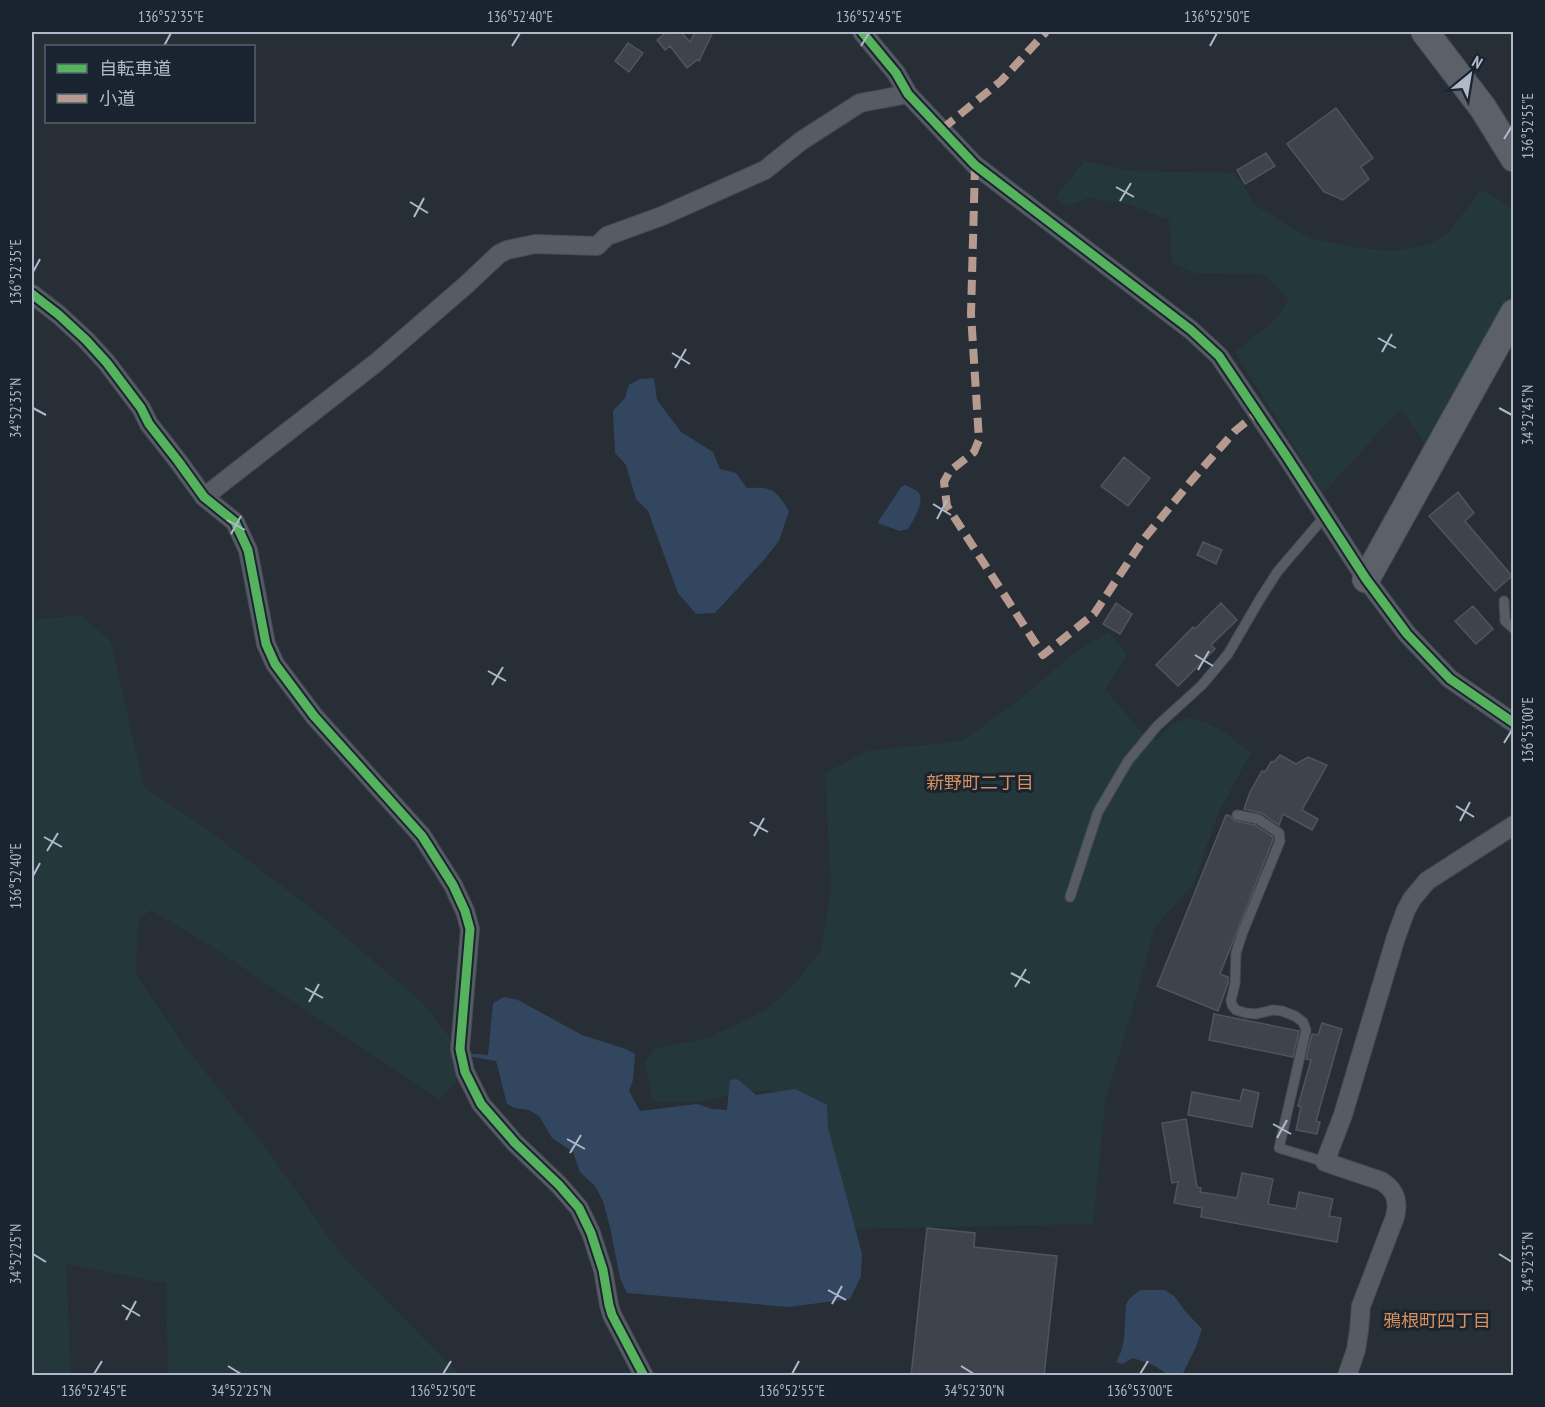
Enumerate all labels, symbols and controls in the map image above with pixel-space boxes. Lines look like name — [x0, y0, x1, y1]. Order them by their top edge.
text: 136°52'35"E — [138, 7, 204, 26]
text: 136°52'40"E — [487, 7, 553, 26]
text: 136°52'45"E — [836, 7, 902, 26]
text: 136°52'50"E — [1184, 7, 1250, 26]
legend — [45, 45, 255, 123]
north arrow — [1440, 45, 1500, 105]
text: N — [1469, 51, 1486, 73]
text: 自転車道 — [99, 57, 171, 80]
text: 小道 — [99, 87, 135, 110]
text: 136°52'55"E — [1518, 93, 1537, 159]
text: 136°52'35"E — [6, 239, 25, 305]
text: 34°52'35"N — [6, 378, 25, 438]
text: 34°52'45"N — [1518, 385, 1537, 445]
text: 136°53'00"E — [1518, 697, 1537, 763]
district label: 新野町二丁目 — [926, 771, 1034, 794]
text: 136°52'40"E — [6, 843, 25, 909]
text: 34°52'25"N — [6, 1224, 25, 1284]
text: 34°52'35"N — [1518, 1232, 1537, 1292]
district label: 鴉根町四丁目 — [1383, 1309, 1491, 1332]
text: 136°52'45"E — [61, 1381, 127, 1400]
text: 34°52'25"N — [211, 1381, 271, 1400]
text: 136°52'50"E — [410, 1381, 476, 1400]
text: 136°52'55"E — [759, 1381, 825, 1400]
text: 34°52'30"N — [944, 1381, 1004, 1400]
text: 136°53'00"E — [1107, 1381, 1173, 1400]

